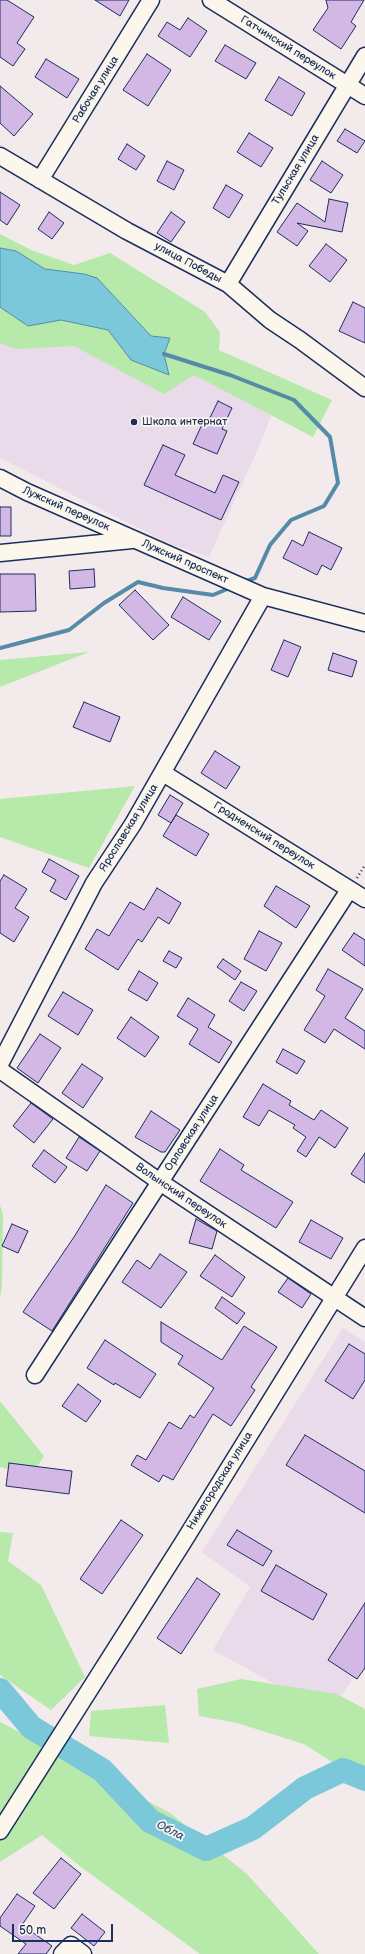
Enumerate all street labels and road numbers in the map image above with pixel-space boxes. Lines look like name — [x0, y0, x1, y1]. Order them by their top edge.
street label: Гатчинский переулок — [238, 13, 338, 83]
street label: Рабочая улица — [70, 54, 122, 126]
street label: Тульская улица — [270, 132, 322, 208]
street label: улица Победы — [152, 240, 224, 286]
street label: Лужский переулок — [20, 484, 112, 534]
street label: Лужский проспект — [140, 537, 230, 587]
street label: Ярославская улица — [97, 782, 161, 874]
street label: Гродненский переулок — [211, 799, 317, 873]
street label: Орловская улица — [162, 1092, 222, 1174]
street label: Волынский переулок — [133, 1161, 229, 1231]
street label: Нижегородская улица — [184, 1429, 256, 1533]

